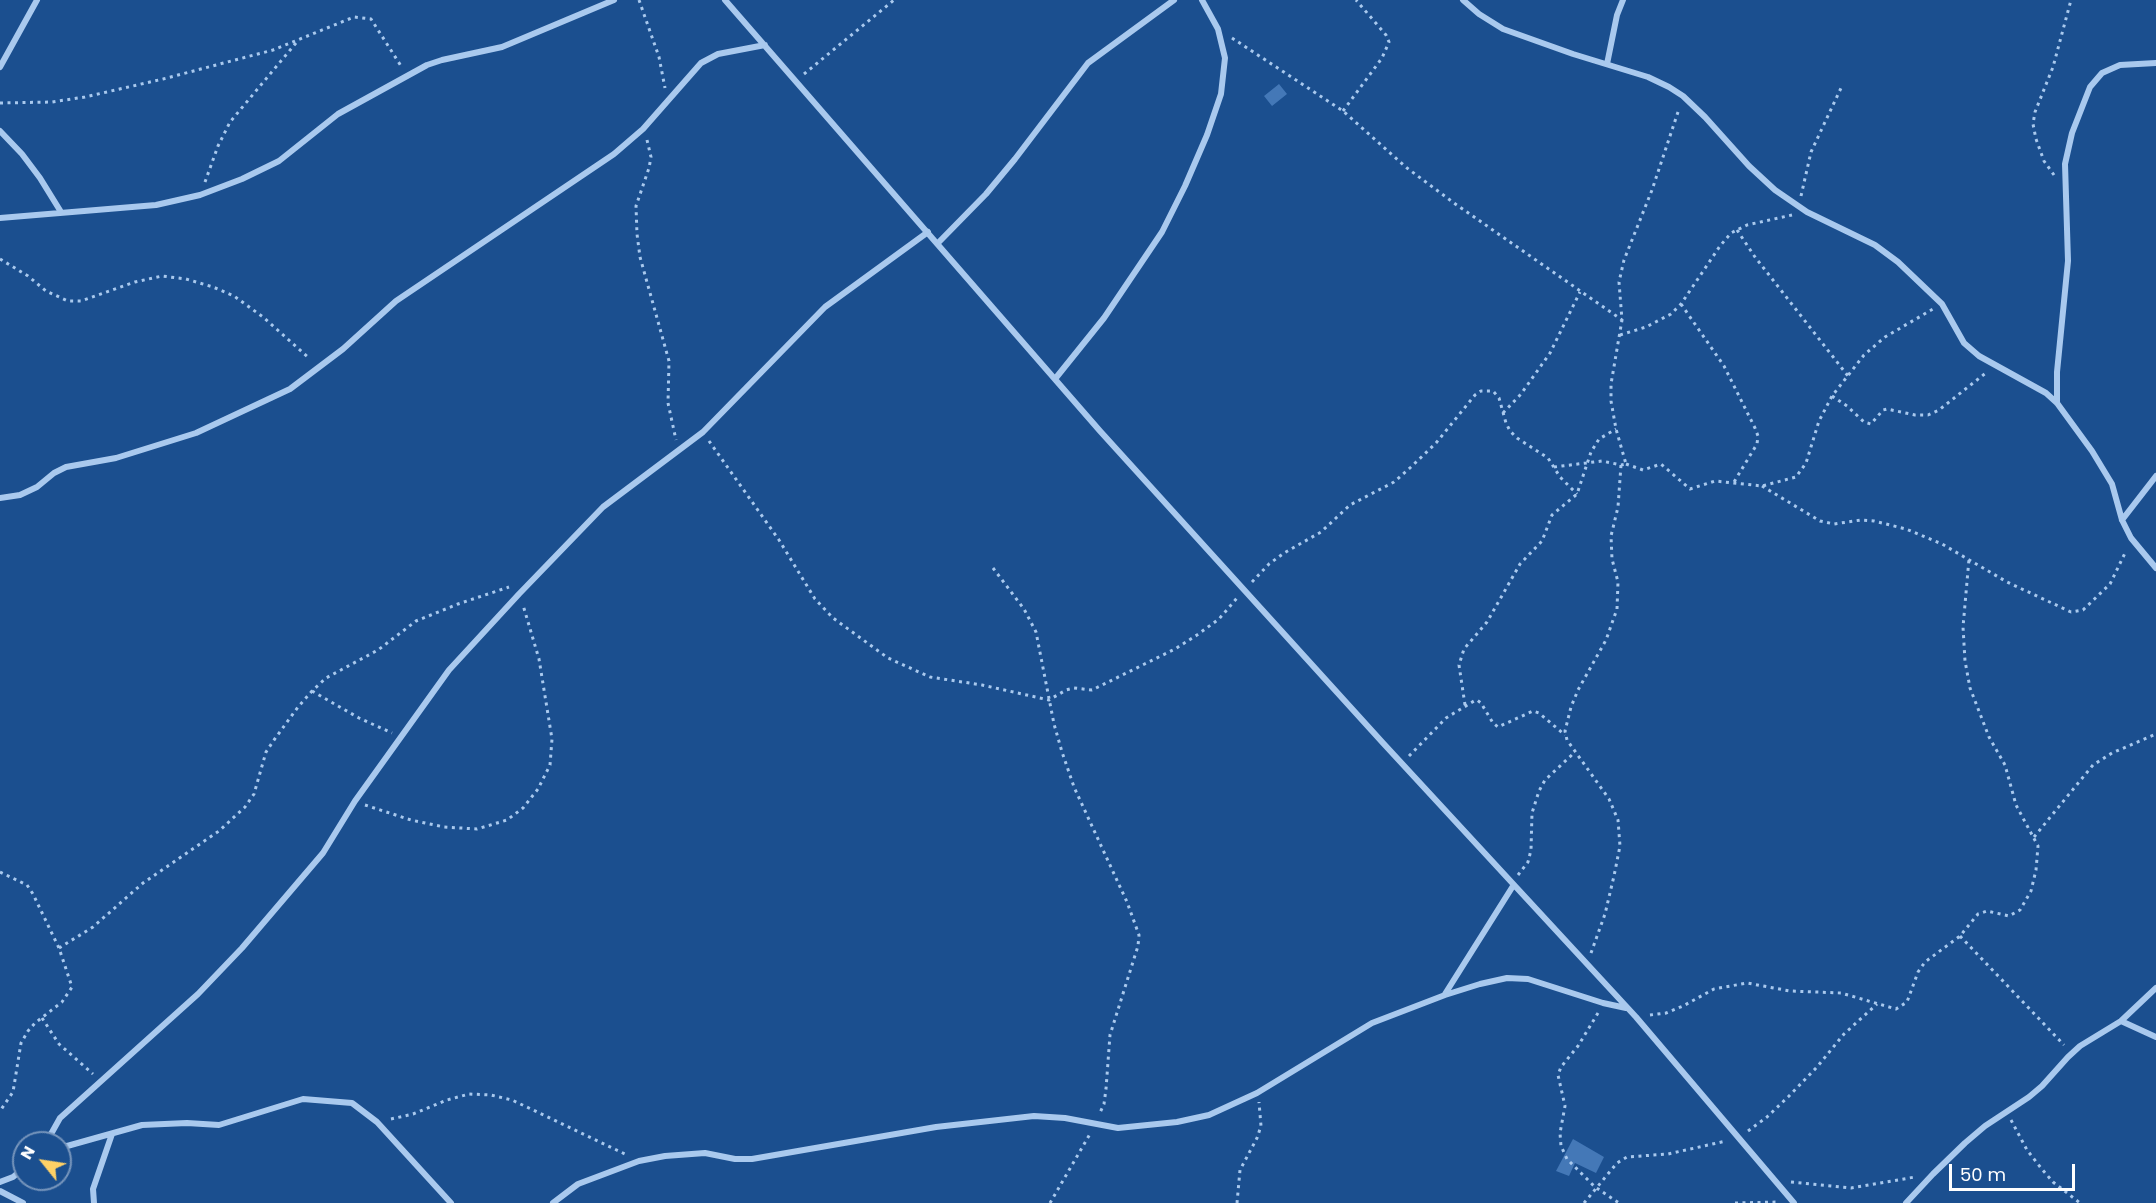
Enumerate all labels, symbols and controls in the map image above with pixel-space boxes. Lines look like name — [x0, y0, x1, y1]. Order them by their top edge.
north arrow — [12, 1131, 72, 1191]
text: N — [15, 1142, 41, 1164]
scale bar — [1952, 1152, 2078, 1190]
text: 50 m — [1960, 1162, 2006, 1187]

